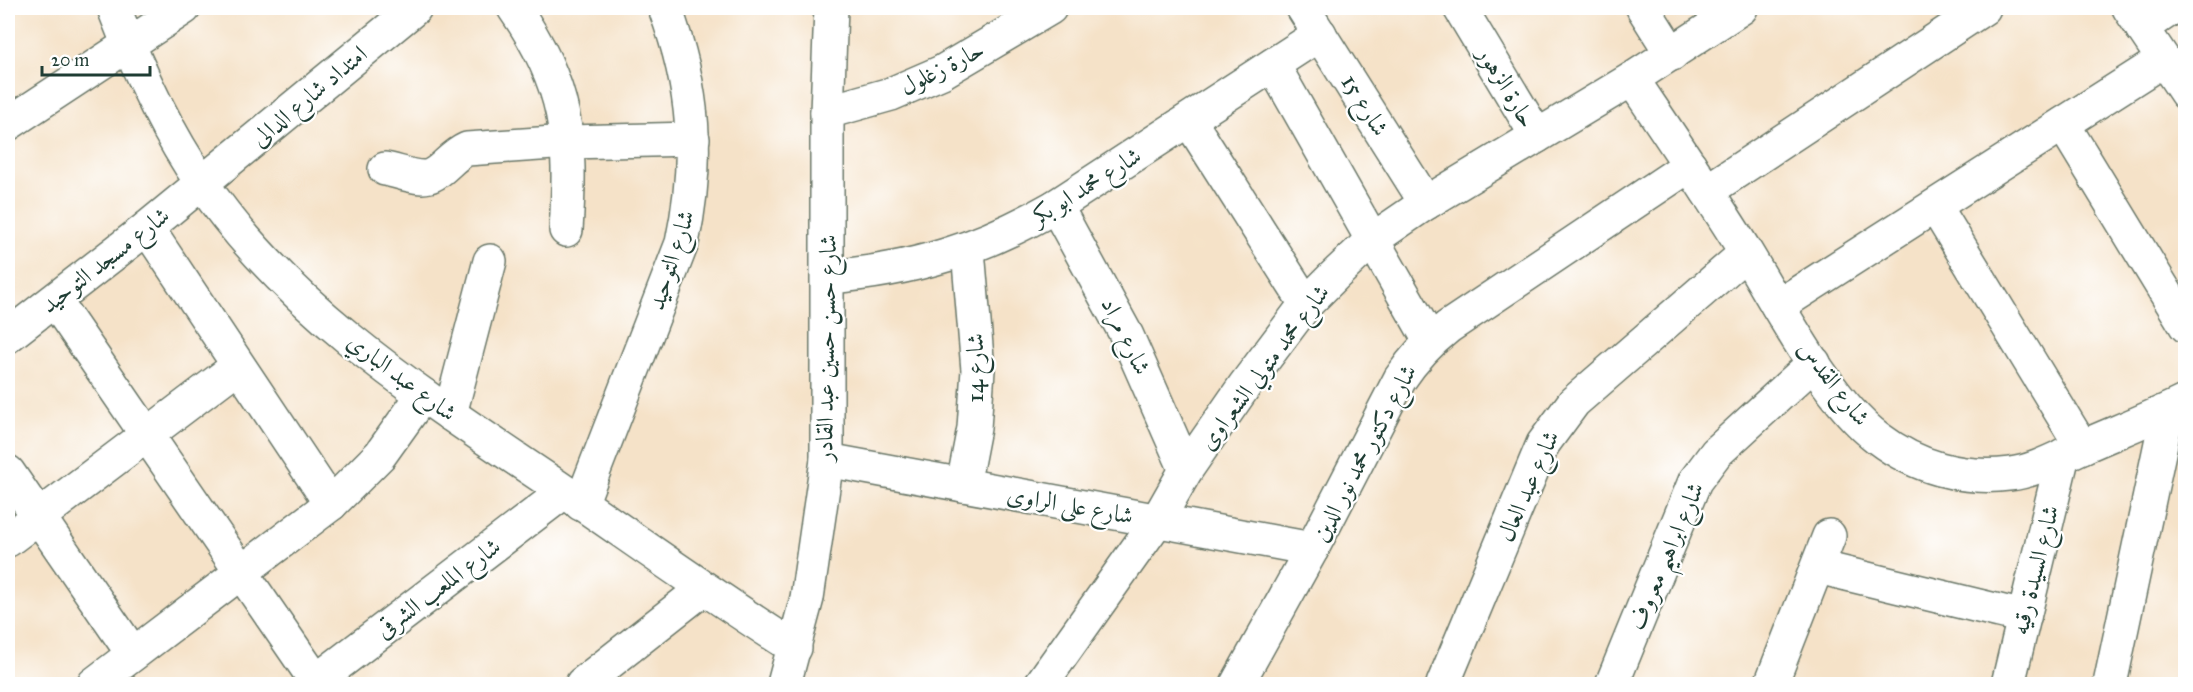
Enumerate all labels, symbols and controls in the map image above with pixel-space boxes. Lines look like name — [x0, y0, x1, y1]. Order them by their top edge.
street label: حارة زغلول — [895, 34, 989, 102]
scale bar — [42, 39, 150, 77]
street label: امتداد شارع الدالى — [245, 39, 376, 157]
street label: حارة الزهور — [1470, 39, 1543, 133]
text: 20 m — [51, 49, 89, 71]
street label: شارع 15 — [1330, 69, 1396, 144]
street label: شارع محمد ابو بكر — [1023, 140, 1149, 238]
street label: شارع مسجد التوحيد — [34, 200, 179, 324]
street label: شارع التوحيد — [641, 206, 706, 315]
street label: شارع حسن حسين عبد القادر — [809, 234, 848, 464]
street label: شارع محمد متولي الشعراوى — [1192, 278, 1340, 459]
street label: شارع مراد — [1090, 292, 1158, 382]
street label: شارع عبد الباري — [338, 326, 463, 432]
street label: شارع 14 — [960, 333, 995, 403]
street label: شارع القدس — [1787, 334, 1877, 435]
street label: شارع دكتور محمد نور الدين — [1305, 359, 1428, 549]
street label: شارع عبد العال — [1490, 426, 1570, 548]
street label: شارع ابراهيم معروف — [1621, 478, 1719, 638]
street label: شارع على الراوى — [1004, 479, 1136, 536]
street label: شارع السيدة رقيه — [2004, 502, 2070, 639]
street label: شارع الملعب الشرقى — [369, 531, 510, 649]

